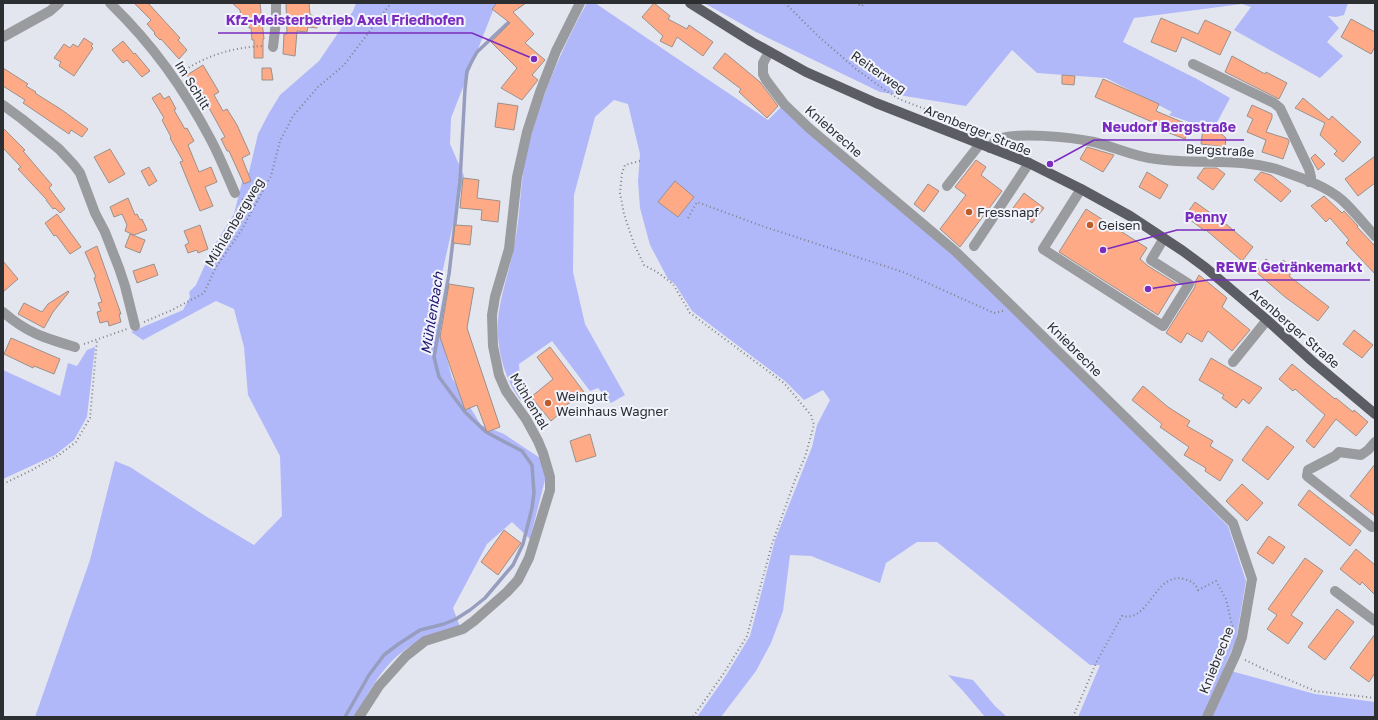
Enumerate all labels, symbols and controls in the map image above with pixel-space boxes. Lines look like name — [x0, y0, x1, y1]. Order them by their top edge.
callout: Kfz-Meisterbetrieb Axel Friedhofen — [218, 7, 472, 33]
text: Kfz-Meisterbetrieb Axel Friedhofen — [226, 11, 464, 28]
street label: Reiterweg — [848, 47, 910, 97]
street label: Im Schilt — [172, 58, 214, 112]
street label: Arenberger Straße — [922, 101, 1034, 159]
street label: Kniebreche — [802, 102, 866, 160]
callout: Neudorf Bergstraße — [1094, 114, 1244, 140]
text: Neudorf Bergstraße — [1102, 118, 1236, 135]
street label: Bergstraße — [1185, 140, 1255, 160]
street label: Mühlenbergweg — [201, 175, 267, 269]
place label: Fressnapf — [977, 204, 1039, 220]
callout: Penny — [1177, 204, 1235, 230]
marker: Fressnapf — [964, 207, 974, 217]
text: Penny — [1185, 208, 1228, 225]
place label: Geisen — [1098, 217, 1141, 233]
marker: Geisen — [1085, 220, 1095, 230]
callout: REWE Getränkemarkt — [1208, 254, 1370, 280]
text: REWE Getränkemarkt — [1216, 258, 1363, 275]
water label: Mühlenbach — [417, 269, 447, 355]
street label: Arenberger Straße — [1247, 285, 1343, 371]
street label: Kniebreche — [1044, 318, 1106, 380]
street label: Mühlental — [507, 370, 553, 432]
place label: Weingut Weinhaus Wagner — [556, 388, 668, 419]
marker: Weingut Weinhaus Wagner — [543, 398, 553, 408]
street label: Kniebreche — [1195, 624, 1237, 696]

